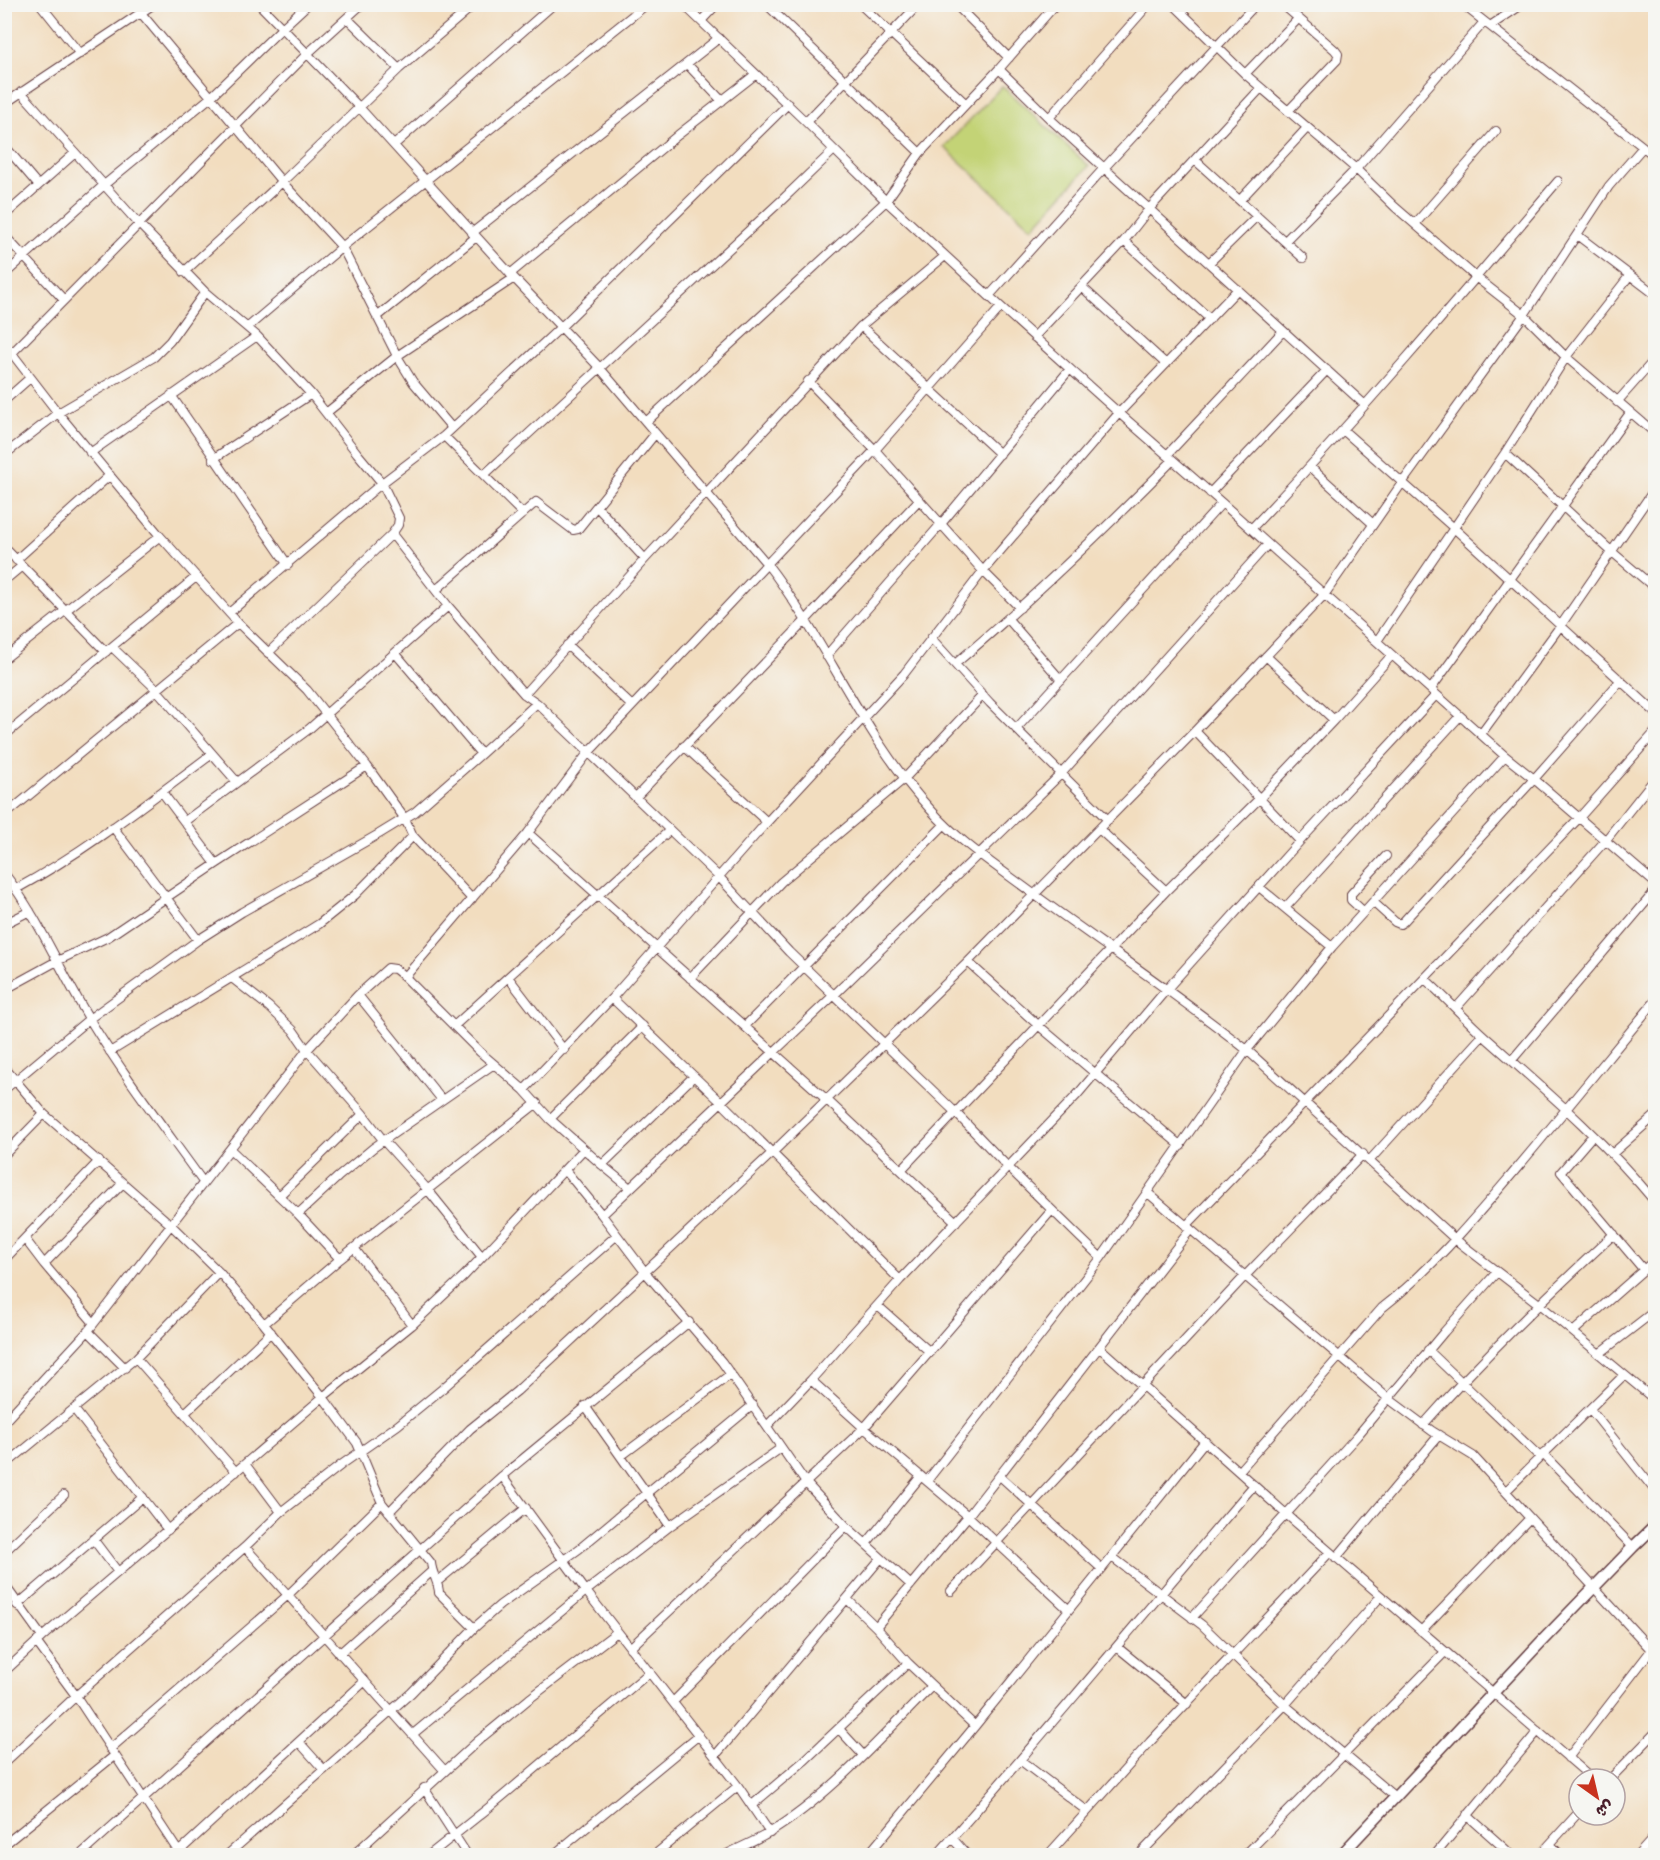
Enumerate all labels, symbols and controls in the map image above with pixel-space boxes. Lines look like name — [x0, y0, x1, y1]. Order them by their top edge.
north arrow — [1567, 1767, 1627, 1827]
text: ش — [1592, 1796, 1618, 1822]

